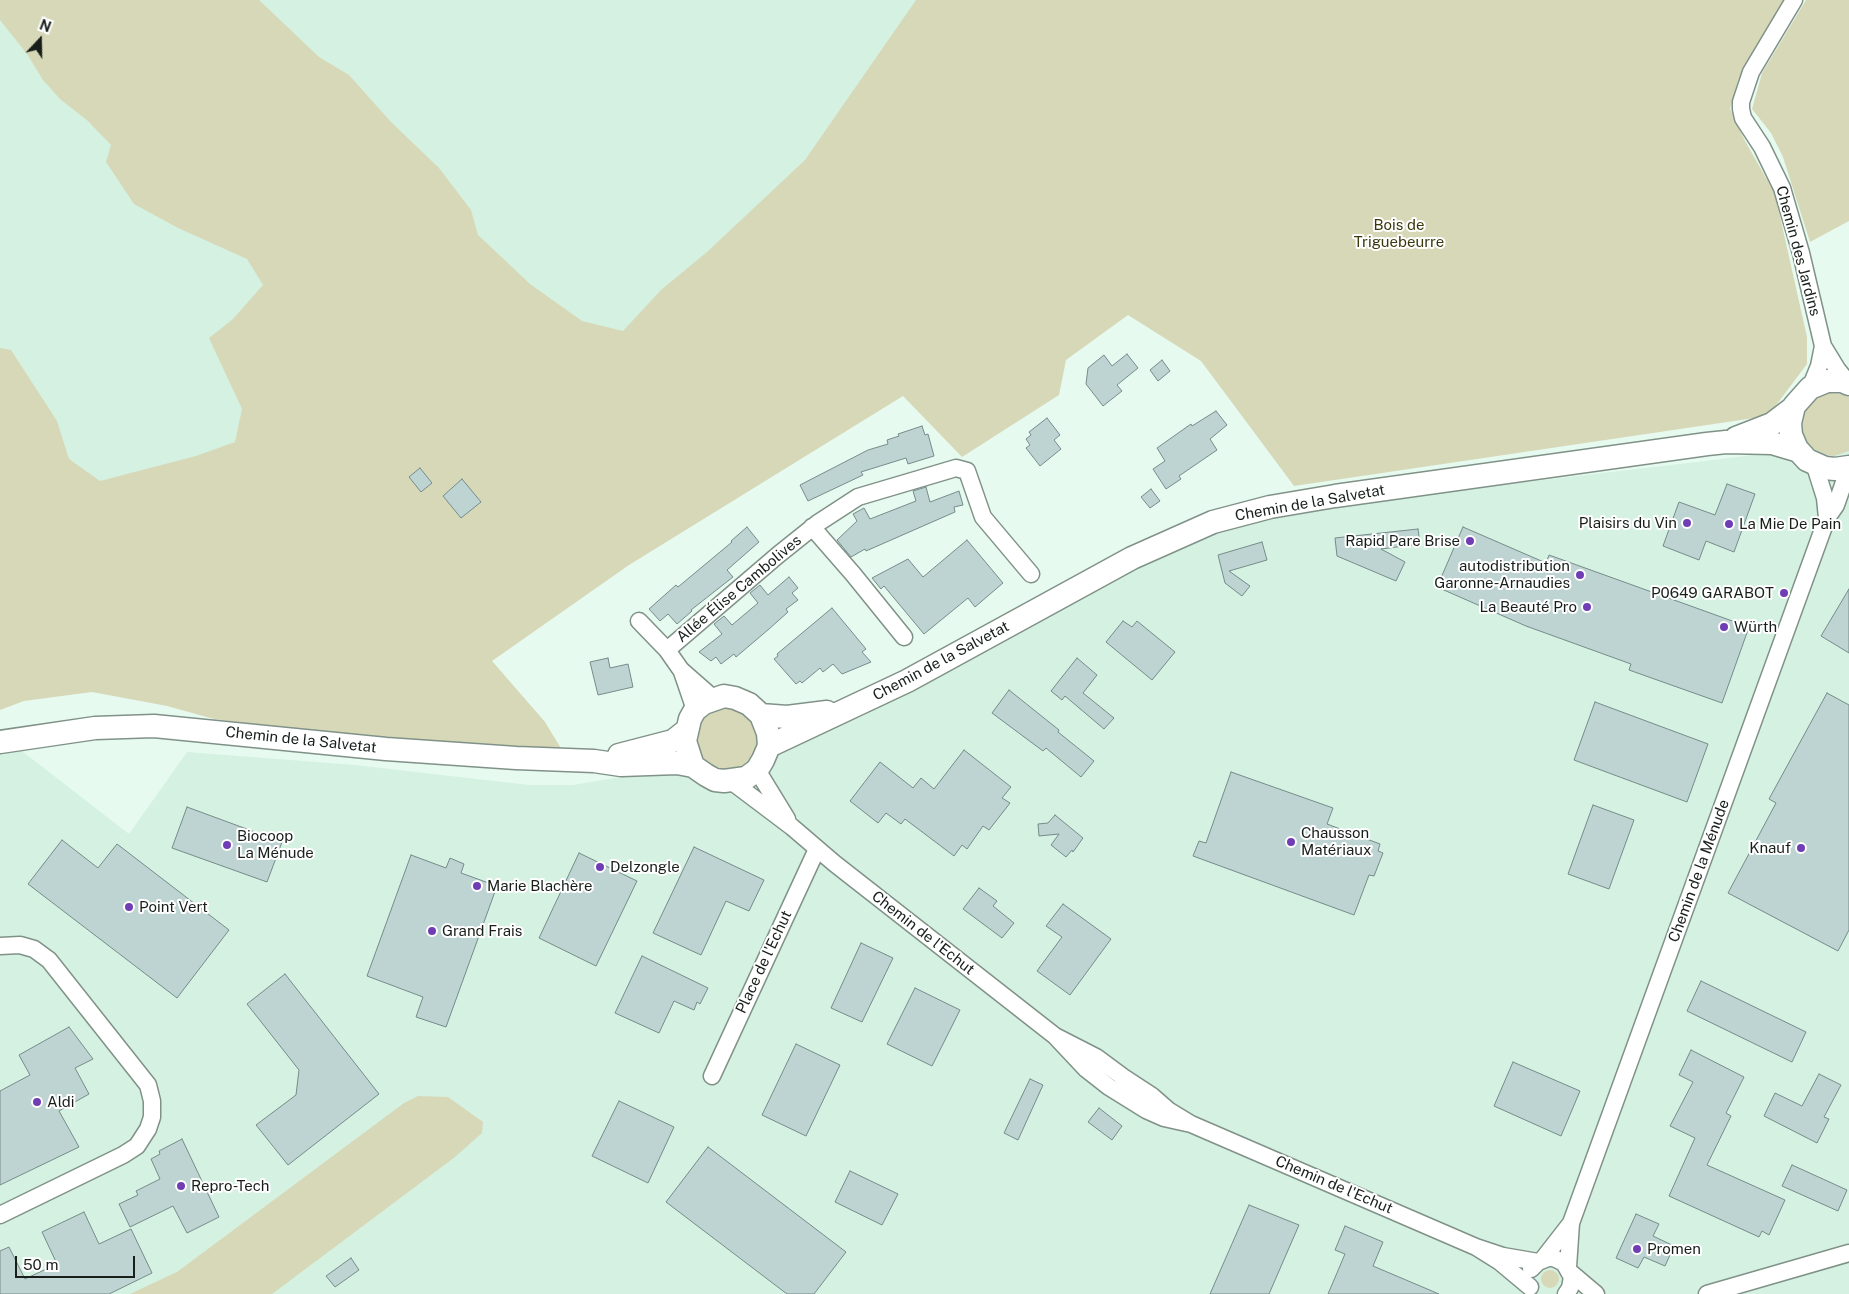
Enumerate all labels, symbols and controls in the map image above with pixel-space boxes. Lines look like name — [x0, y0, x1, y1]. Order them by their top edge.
north arrow — [15, 15, 65, 65]
text: N — [37, 17, 53, 35]
street label: Chemin des Jardins — [1772, 184, 1824, 318]
park label: Bois de Triguebeurre — [1354, 216, 1444, 251]
street label: Chemin de la Salvetat — [1234, 481, 1386, 525]
place label: Plaisirs du Vin — [1579, 514, 1677, 532]
place label: La Mie De Pain — [1739, 515, 1841, 533]
marker: Plaisirs du Vin — [1681, 517, 1693, 529]
marker: La Mie De Pain — [1723, 518, 1735, 530]
street label: Allée Élise Cambolives — [673, 532, 805, 646]
place label: Rapid Pare Brise — [1345, 532, 1460, 550]
marker: Rapid Pare Brise — [1464, 535, 1476, 547]
place label: autodistribution Garonne-Arnaudies — [1434, 557, 1570, 592]
marker: autodistribution Garonne-Arnaudies — [1574, 569, 1586, 581]
place label: P0649 GARABOT — [1651, 584, 1774, 602]
marker: P0649 GARABOT — [1778, 587, 1790, 599]
place label: La Beauté Pro — [1480, 598, 1577, 616]
marker: La Beauté Pro — [1581, 601, 1593, 613]
street label: Chemin de la Salvetat — [870, 617, 1012, 705]
place label: Würth — [1734, 618, 1777, 636]
marker: Würth — [1718, 621, 1730, 633]
street label: Chemin de la Salvetat — [225, 723, 377, 757]
street label: Chemin de la Ménude — [1665, 797, 1733, 945]
place label: Chausson Matériaux — [1301, 824, 1371, 859]
place label: Biocoop La Ménude — [237, 827, 314, 862]
marker: Chausson Matériaux — [1285, 836, 1297, 848]
marker: Biocoop La Ménude — [221, 839, 233, 851]
place label: Knauf — [1749, 839, 1791, 857]
marker: Knauf — [1795, 842, 1807, 854]
place label: Delzongle — [610, 858, 680, 876]
marker: Delzongle — [594, 861, 606, 873]
place label: Marie Blachère — [487, 877, 593, 895]
marker: Marie Blachère — [471, 880, 483, 892]
street label: Chemin de l'Echut — [868, 887, 978, 979]
place label: Point Vert — [139, 898, 208, 916]
marker: Point Vert — [123, 901, 135, 913]
street label: Place de l'Echut — [732, 908, 796, 1016]
place label: Grand Frais — [442, 922, 522, 940]
marker: Grand Frais — [426, 925, 438, 937]
place label: Aldi — [47, 1093, 75, 1111]
marker: Aldi — [31, 1096, 43, 1108]
street label: Chemin de l'Echut — [1273, 1152, 1395, 1218]
place label: Repro-Tech — [191, 1177, 269, 1195]
marker: Repro-Tech — [175, 1180, 187, 1192]
place label: Promen — [1647, 1240, 1701, 1258]
marker: Promen — [1631, 1243, 1643, 1255]
scale bar — [18, 1246, 138, 1278]
text: 50 m — [23, 1256, 58, 1273]

